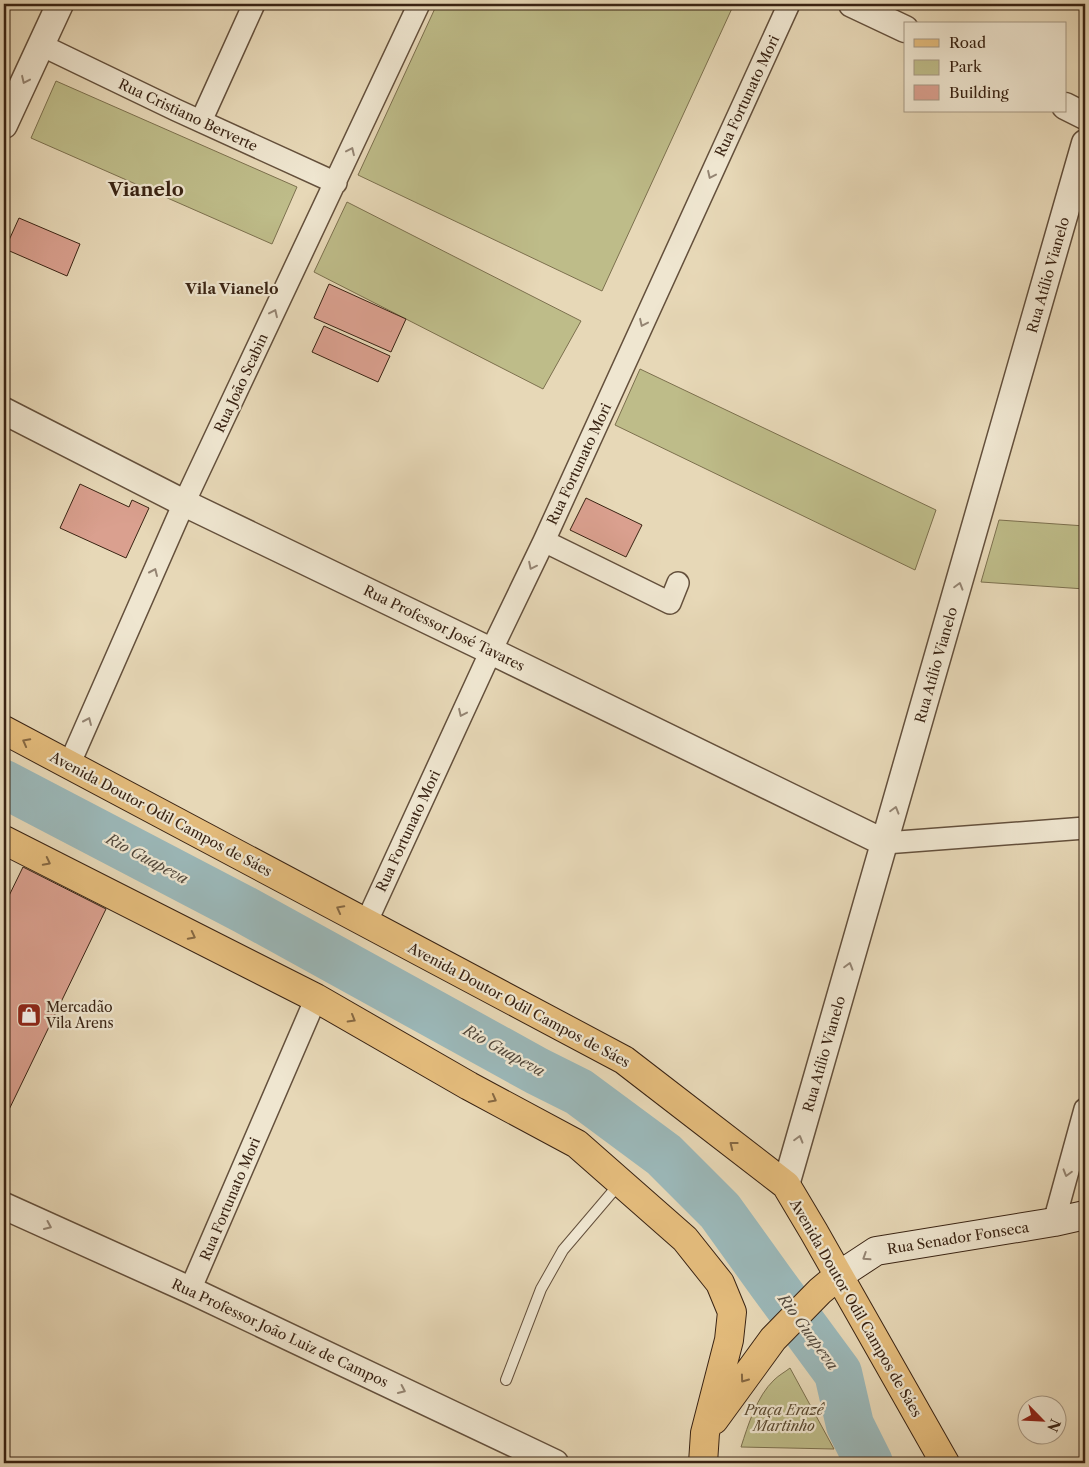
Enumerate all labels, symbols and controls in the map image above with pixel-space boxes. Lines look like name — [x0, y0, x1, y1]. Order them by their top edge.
legend — [904, 22, 1066, 112]
street label: Rua Fortunato Mori — [711, 32, 783, 160]
text: Road — [949, 33, 986, 52]
text: Park — [949, 57, 983, 76]
one-way arrow — [21, 75, 31, 84]
street label: Rua Cristiano Berverte — [115, 75, 261, 155]
text: Building — [949, 83, 1009, 102]
one-way arrow — [344, 147, 355, 156]
one-way arrow — [707, 170, 717, 179]
district label: Vianelo — [107, 178, 184, 201]
street label: Rua Atílio Vianelo — [1023, 215, 1073, 335]
district label: Vila Vianelo — [184, 279, 279, 298]
one-way arrow — [268, 310, 278, 319]
one-way arrow — [639, 318, 650, 327]
street label: Rua João Scabin — [210, 330, 272, 436]
street label: Rua Fortunato Mori — [543, 400, 615, 528]
one-way arrow — [527, 561, 538, 570]
one-way arrow — [148, 568, 158, 577]
street label: Rua Professor José Tavares — [360, 581, 528, 675]
one-way arrow — [953, 583, 963, 591]
street label: Rua Atílio Vianelo — [911, 605, 961, 725]
one-way arrow — [458, 708, 469, 717]
one-way arrow — [82, 717, 93, 726]
one-way arrow — [23, 739, 32, 749]
street label: Avenida Doutor Odil Campos de Sáes — [46, 747, 275, 880]
street label: Rua Fortunato Mori — [372, 767, 444, 895]
one-way arrow — [889, 806, 899, 814]
water label: Rio Guapeva — [102, 829, 191, 888]
one-way arrow — [42, 856, 51, 866]
one-way arrow — [336, 905, 345, 915]
one-way arrow — [187, 930, 196, 940]
street label: Avenida Doutor Odil Campos de Sáes — [404, 938, 633, 1071]
one-way arrow — [844, 962, 854, 970]
street label: Rua Atílio Vianelo — [799, 994, 849, 1114]
place label: Mercadão Vila Arens — [45, 998, 114, 1032]
shop icon: Mercadão Vila Arens — [16, 1002, 42, 1028]
one-way arrow — [346, 1012, 355, 1022]
water label: Rio Guapeva — [460, 1020, 548, 1081]
one-way arrow — [488, 1092, 497, 1102]
street label: Rua Fortunato Mori — [196, 1135, 264, 1263]
one-way arrow — [794, 1135, 804, 1143]
one-way arrow — [730, 1142, 739, 1150]
one-way arrow — [1063, 1168, 1073, 1176]
street label: Avenida Doutor Odil Campos de Sáes — [786, 1195, 926, 1420]
street label: Rua Senador Fonseca — [886, 1218, 1031, 1258]
one-way arrow — [43, 1220, 52, 1231]
one-way arrow — [863, 1251, 872, 1261]
street label: Rua Professor João Luiz de Campos — [169, 1275, 391, 1391]
water label: Rio Guapeva — [774, 1289, 842, 1374]
one-way arrow — [741, 1373, 750, 1383]
one-way arrow — [397, 1384, 406, 1395]
north arrow — [1016, 1394, 1066, 1444]
park label: Praça Erazê Martinho — [743, 1401, 825, 1435]
text: N — [1043, 1416, 1065, 1435]

